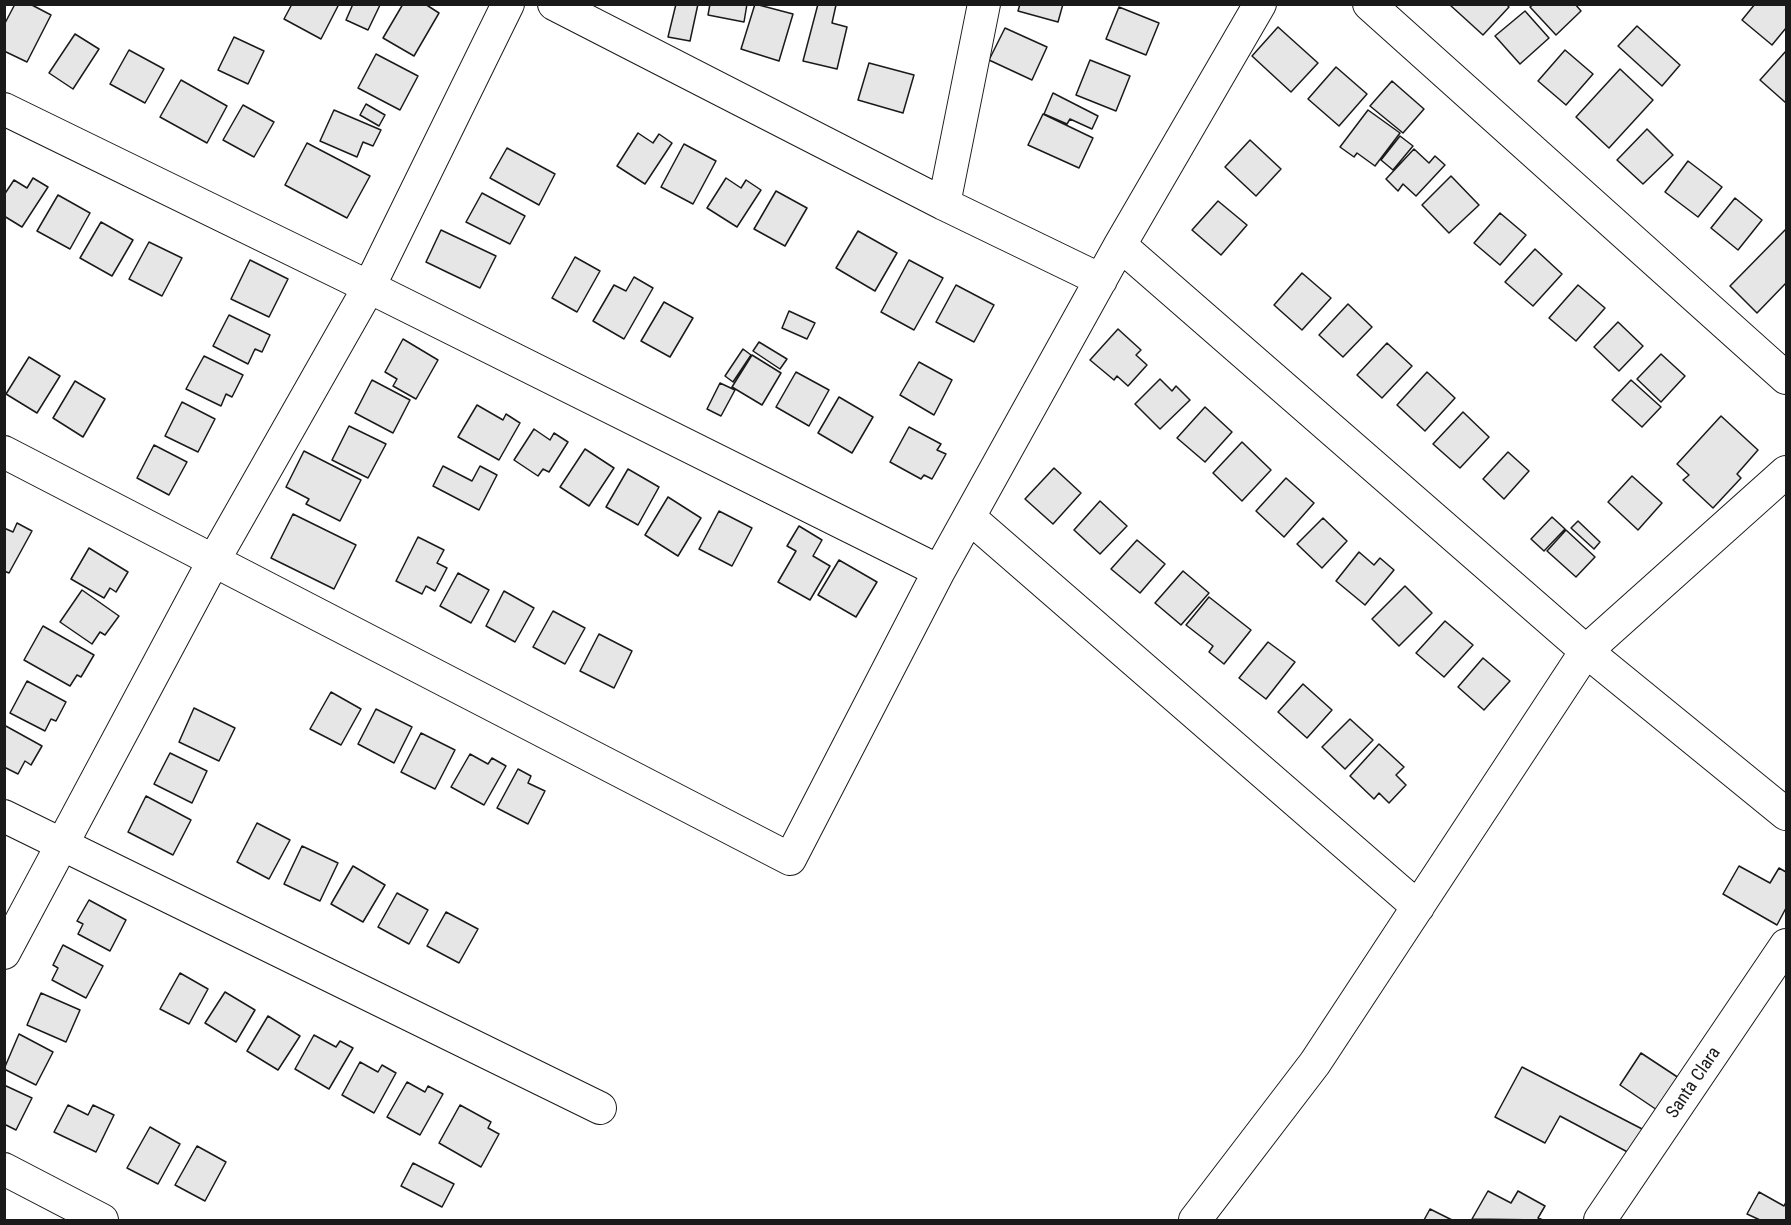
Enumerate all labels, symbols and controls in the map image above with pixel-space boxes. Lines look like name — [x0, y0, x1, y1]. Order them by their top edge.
street label: Santa Clara — [1662, 1043, 1726, 1123]

